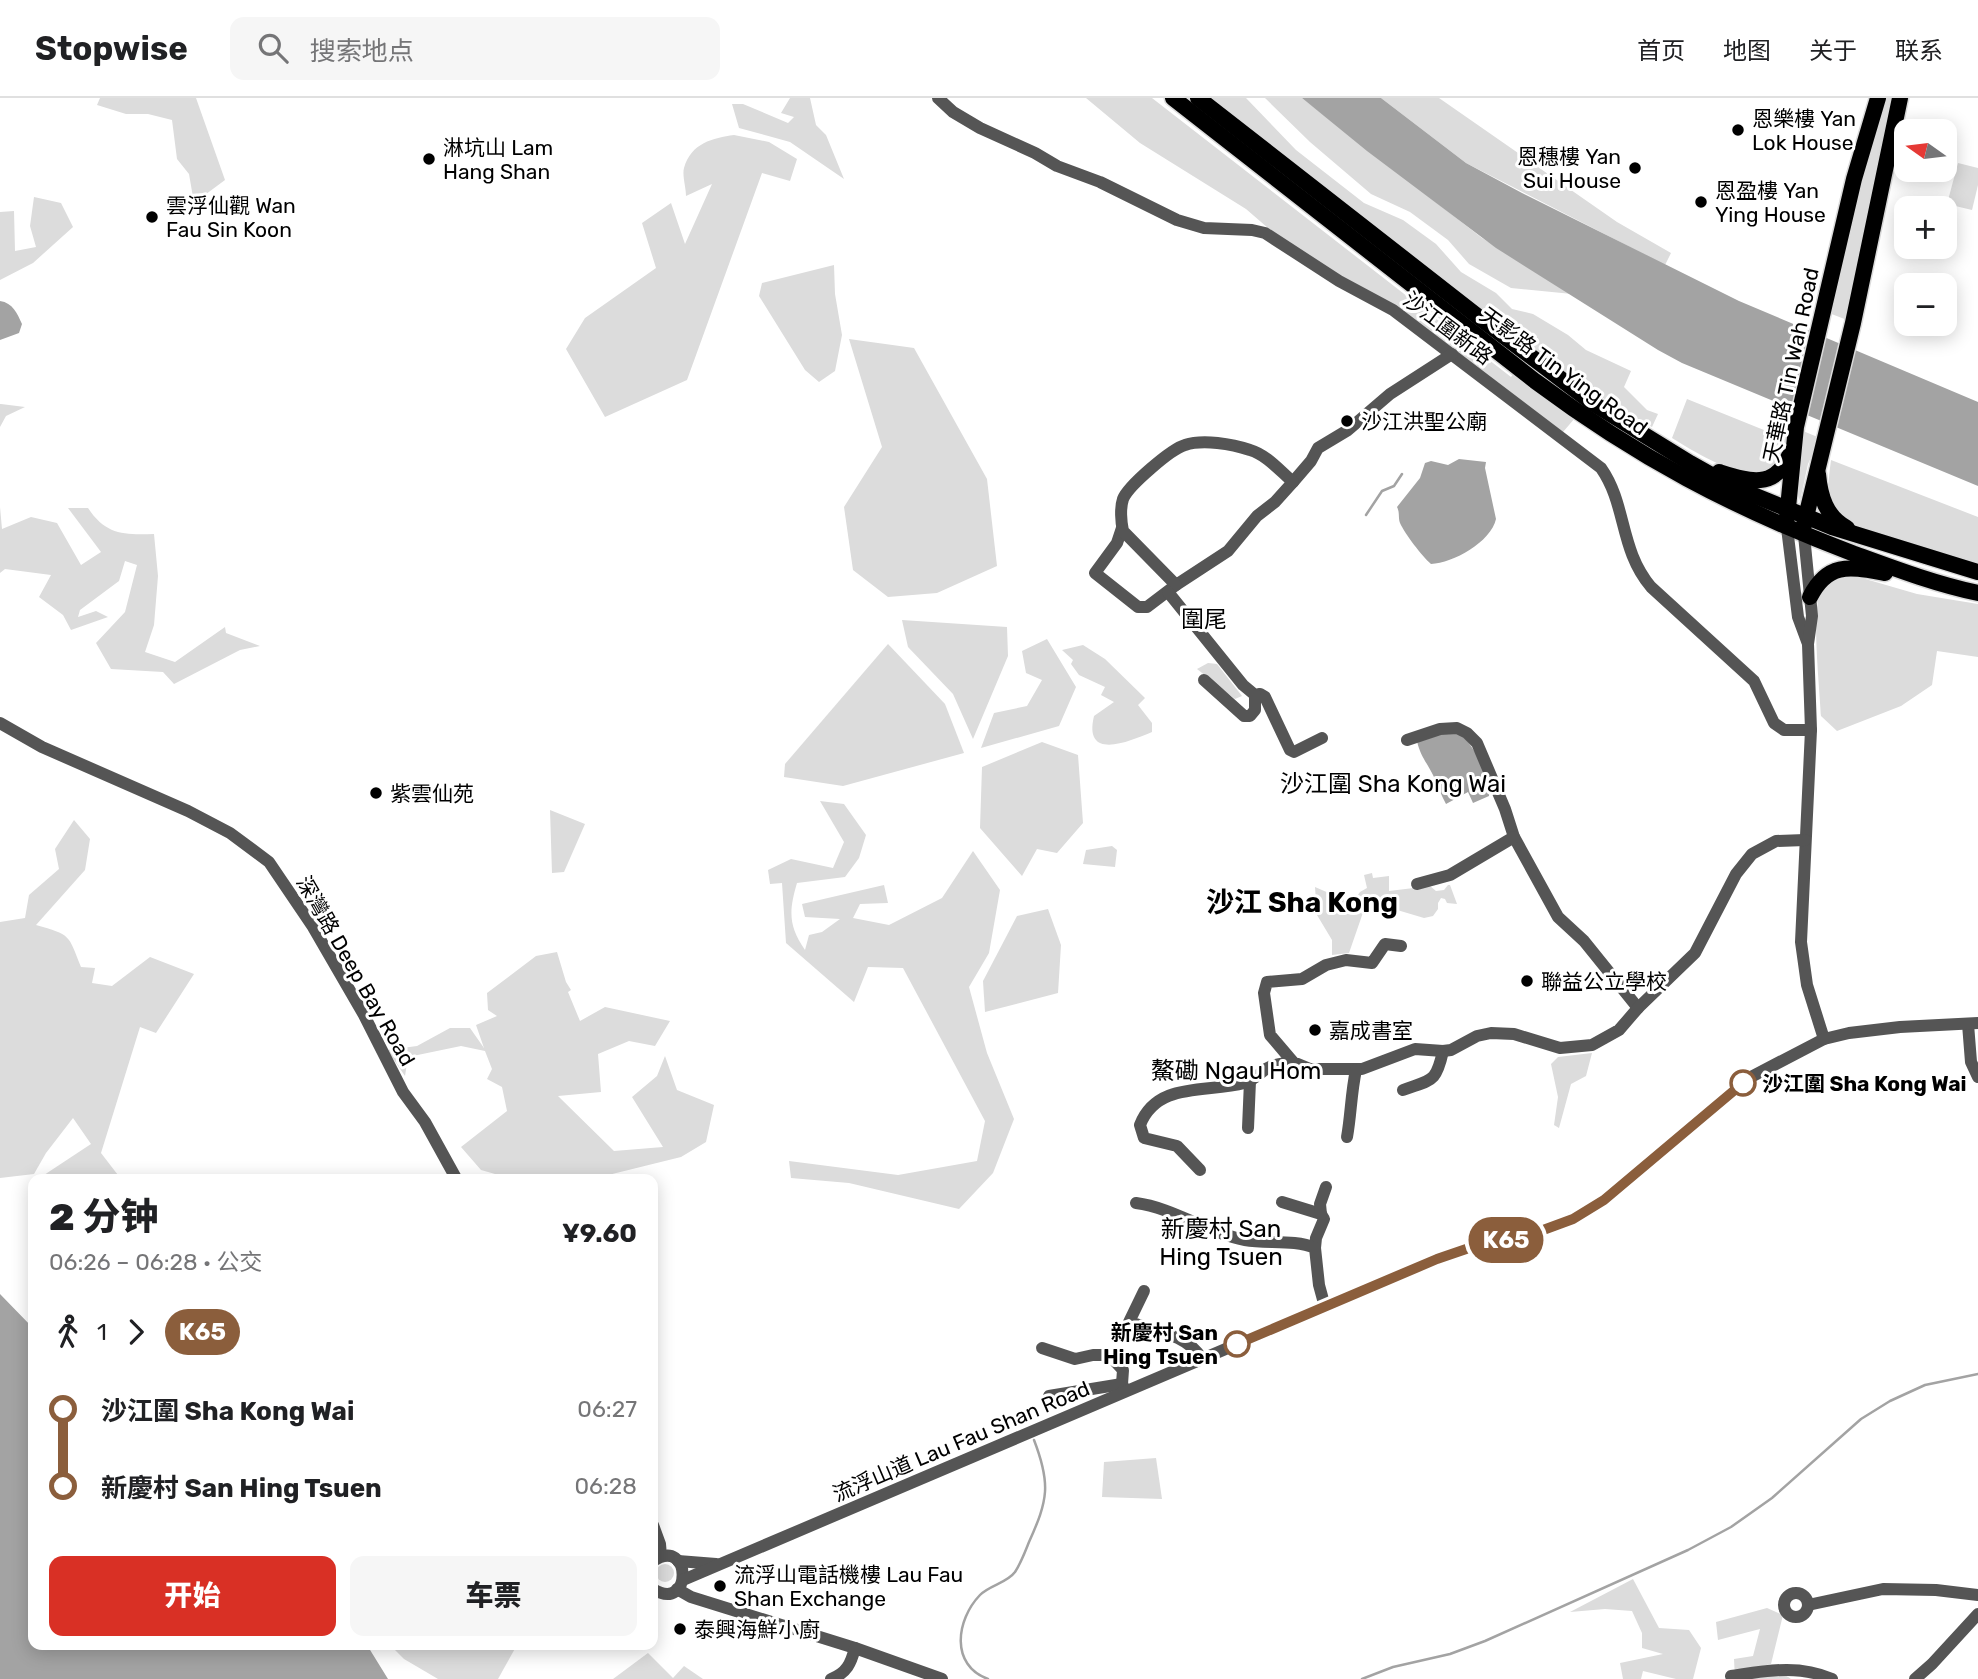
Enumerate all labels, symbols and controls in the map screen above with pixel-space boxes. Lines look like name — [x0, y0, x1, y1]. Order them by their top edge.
search box — [230, 17, 720, 80]
text: Stopwise — [35, 29, 188, 68]
icon: search — [254, 29, 292, 67]
text: 搜索地点 — [310, 36, 414, 67]
text: 首页 — [1637, 37, 1685, 65]
text: 地图 — [1723, 37, 1771, 65]
text: 关于 — [1809, 37, 1857, 65]
text: 联系 — [1895, 37, 1943, 65]
place label: 恩樂樓 Yan Lok House — [1752, 106, 1856, 155]
north arrow — [1894, 119, 1956, 182]
map controls — [1894, 119, 1957, 336]
marker: 恩樂樓 Yan Lok House — [1730, 122, 1746, 138]
place label: 淋坑山 Lam Hang Shan — [443, 135, 553, 184]
place label: 恩穗樓 Yan Sui House — [1517, 144, 1621, 193]
marker: 淋坑山 Lam Hang Shan — [421, 151, 437, 167]
marker: 恩穗樓 Yan Sui House — [1627, 160, 1643, 176]
place label: 恩盈樓 Yan Ying House — [1715, 178, 1826, 227]
place label: 雲浮仙觀 Wan Fau Sin Koon — [166, 193, 296, 242]
marker: 恩盈樓 Yan Ying House — [1693, 194, 1709, 210]
button: + — [1894, 196, 1957, 259]
marker: 雲浮仙觀 Wan Fau Sin Koon — [144, 209, 160, 225]
street label: 天華路 Tin Wah Road — [1758, 265, 1824, 465]
button: − — [1894, 273, 1957, 336]
street label: 沙江圍新路 — [1399, 286, 1497, 370]
street label: 天影路 Tin Ying Road — [1475, 302, 1653, 440]
place label: 沙江洪聖公廟 — [1361, 409, 1487, 434]
marker: 沙江洪聖公廟 — [1339, 413, 1355, 429]
district label: 圍尾 — [1181, 605, 1227, 633]
district label: 沙江圍 Sha Kong Wai — [1280, 770, 1506, 798]
place label: 紫雲仙苑 — [390, 781, 474, 806]
marker: 紫雲仙苑 — [368, 785, 384, 801]
street label: 深灣路 Deep Bay Road — [291, 872, 421, 1070]
district label: 沙江 Sha Kong — [1206, 886, 1398, 919]
place label: 聯益公立學校 — [1541, 969, 1667, 994]
marker: 聯益公立學校 — [1519, 973, 1535, 989]
place label: 嘉成書室 — [1329, 1018, 1413, 1043]
marker: 嘉成書室 — [1307, 1022, 1323, 1038]
district label: 鰲磡 Ngau Hom — [1151, 1057, 1321, 1085]
marker: 沙江圍 Sha Kong Wai — [1730, 1070, 1756, 1096]
place label: 沙江圍 Sha Kong Wai — [1762, 1071, 1967, 1096]
text: 2 分钟 — [49, 1194, 158, 1240]
district label: 新慶村 San Hing Tsuen — [1159, 1215, 1283, 1271]
line badge: K65 — [1466, 1217, 1546, 1263]
text: ¥9.60 — [562, 1218, 637, 1249]
text: K65 — [1482, 1226, 1530, 1254]
text: 06:26 – 06:28 · 公交 — [49, 1248, 263, 1276]
icon: walk — [49, 1313, 87, 1351]
icon: forward — [117, 1313, 155, 1351]
text: 1 — [97, 1318, 107, 1346]
text: K65 — [179, 1318, 226, 1346]
place label: 新慶村 San Hing Tsuen — [1103, 1320, 1218, 1369]
marker: 新慶村 San Hing Tsuen — [1224, 1331, 1250, 1357]
street label: 流浮山道 Lau Fau Shan Road — [829, 1375, 1093, 1507]
text: 06:27 — [577, 1395, 637, 1423]
text: 沙江圍 Sha Kong Wai — [101, 1396, 354, 1427]
text: 06:28 — [575, 1472, 637, 1500]
text: 新慶村 San Hing Tsuen — [101, 1473, 382, 1504]
button: 开始 — [49, 1556, 336, 1636]
button: 车票 — [350, 1556, 637, 1636]
place label: 流浮山電話機樓 Lau Fau Shan Exchange — [734, 1562, 963, 1611]
marker: 流浮山電話機樓 Lau Fau Shan Exchange — [712, 1578, 728, 1594]
place label: 泰興海鮮小廚 — [694, 1617, 820, 1642]
marker: 泰興海鮮小廚 — [672, 1621, 688, 1637]

